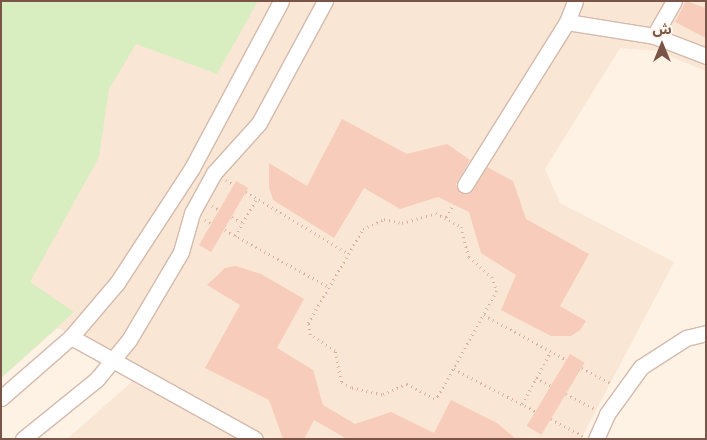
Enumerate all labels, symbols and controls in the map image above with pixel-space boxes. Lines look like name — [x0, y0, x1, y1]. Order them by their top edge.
north arrow — [637, 20, 687, 70]
text: ش — [652, 21, 672, 38]

